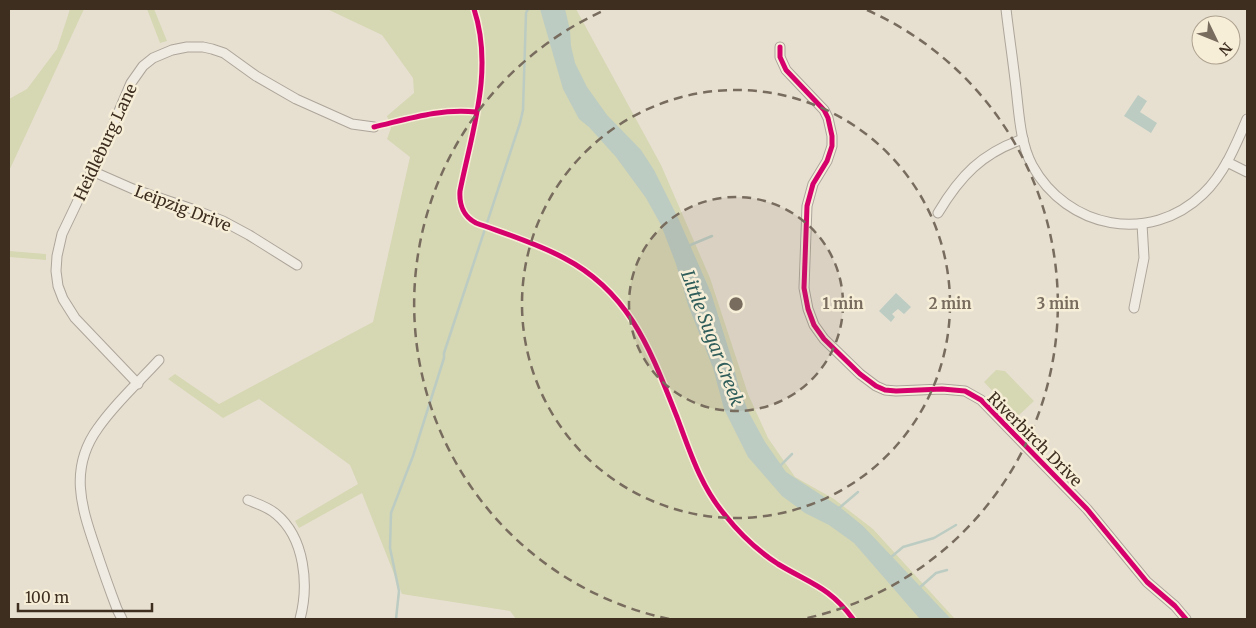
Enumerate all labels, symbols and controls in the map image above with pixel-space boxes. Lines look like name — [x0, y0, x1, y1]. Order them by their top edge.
north arrow — [1191, 15, 1241, 65]
text: N — [1215, 39, 1236, 59]
street label: Heidleburg Lane — [69, 80, 141, 204]
street label: Leipzig Drive — [132, 180, 234, 236]
water label: Little Sugar Creek — [676, 267, 749, 409]
text: 1 min — [823, 294, 863, 313]
text: 2 min — [929, 294, 971, 313]
text: 3 min — [1037, 294, 1079, 313]
centre of rings — [727, 295, 745, 313]
street label: Riverbirch Drive — [984, 388, 1086, 490]
scale bar — [18, 580, 151, 612]
text: 100 m — [25, 588, 69, 607]

